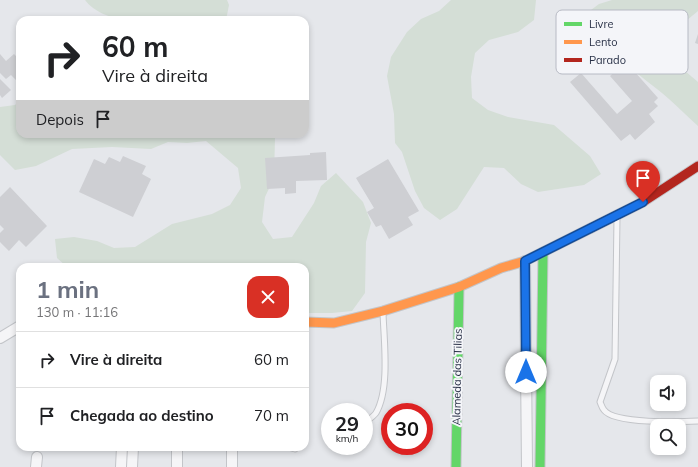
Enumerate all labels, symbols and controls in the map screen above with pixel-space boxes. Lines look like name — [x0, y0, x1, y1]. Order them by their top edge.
legend — [556, 10, 688, 74]
text: Livre — [589, 17, 613, 31]
text: 60 m — [102, 29, 168, 64]
icon: right — [36, 32, 88, 84]
text: Lento — [589, 35, 617, 49]
text: Parado — [589, 53, 626, 67]
text: Vire à direita — [102, 64, 208, 87]
icon: arrive — [92, 108, 114, 130]
text: Depois — [36, 110, 84, 129]
pin — [626, 161, 660, 202]
icon: arrive — [632, 167, 654, 189]
text: 1 min — [36, 274, 99, 304]
button: close — [247, 276, 289, 318]
text: 130 m · 11:16 — [36, 304, 118, 320]
street label: Alameda das Tilias — [449, 328, 465, 426]
icon: right — [36, 349, 58, 371]
text: Vire à direita — [70, 350, 162, 369]
text: 60 m — [254, 350, 289, 369]
position arrow — [505, 351, 547, 393]
map controls — [650, 375, 686, 455]
button: sound — [650, 375, 686, 411]
speed limit sign: 30 — [381, 403, 433, 455]
icon: arrive — [36, 405, 58, 427]
text: Chegada ao destino — [70, 406, 214, 425]
text: 70 m — [254, 406, 289, 425]
text: 29 — [335, 411, 359, 436]
button: search — [650, 419, 686, 455]
text: km/h — [336, 432, 358, 445]

